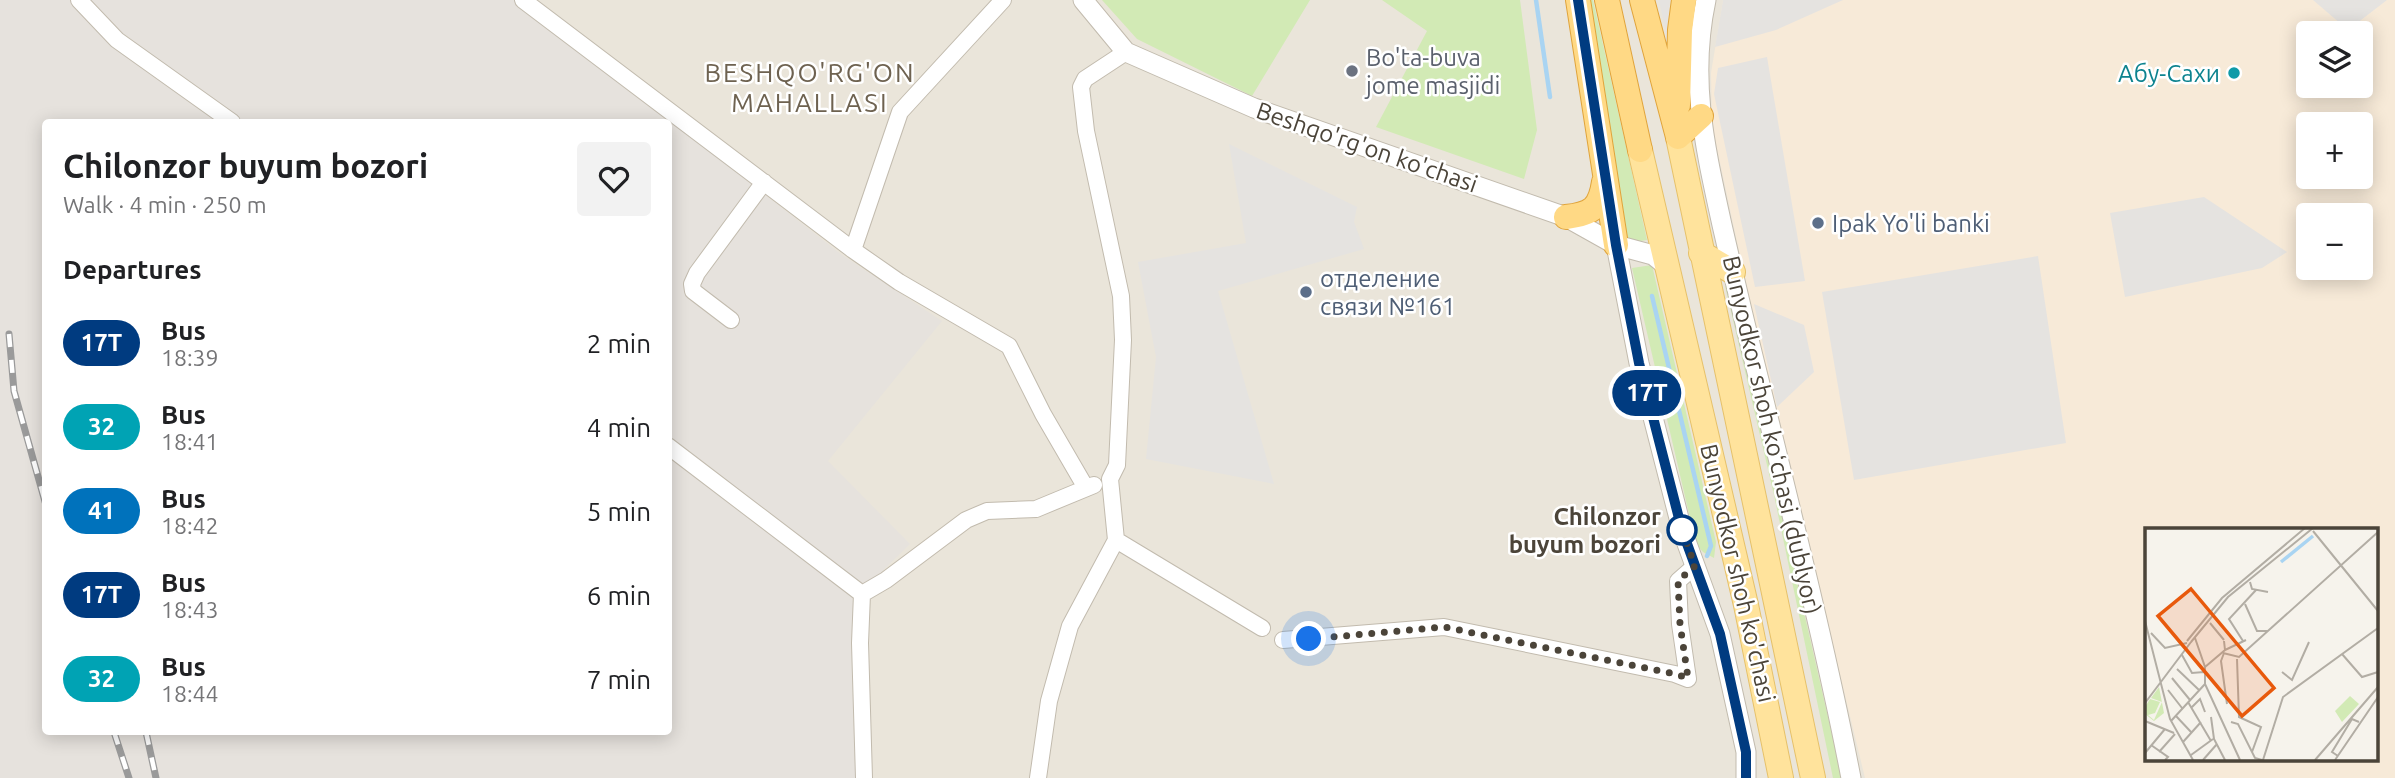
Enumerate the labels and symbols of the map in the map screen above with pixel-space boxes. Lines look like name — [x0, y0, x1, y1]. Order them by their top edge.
place label: Bo'ta-buva jome masjidi — [1364, 44, 1500, 99]
district label: BESHQO'RG'ON MAHALLASI — [704, 58, 916, 117]
place label: Абу-Сахи — [2118, 60, 2220, 87]
marker: Bo'ta-buva jome masjidi — [1344, 63, 1360, 79]
marker: Абу-Сахи — [2226, 65, 2242, 81]
street label: Beshqo'rg'on ko'chasi — [1253, 96, 1481, 198]
place label: Ipak Yo'li banki — [1832, 210, 1990, 237]
marker: Ipak Yo'li banki — [1810, 215, 1826, 231]
street label: Bunyodkor shoh koʻchasi (dublyor) — [1718, 253, 1826, 617]
place label: отделение связи №161 — [1320, 265, 1456, 320]
marker: отделение связи №161 — [1298, 284, 1314, 300]
line badge: 17T — [1607, 370, 1687, 416]
street label: Bunyodkor shoh ko'chasi — [1695, 441, 1781, 705]
place label: Chilonzor buyum bozori — [1509, 503, 1661, 558]
marker: Chilonzor buyum bozori — [1667, 515, 1697, 545]
inset map — [2145, 528, 2378, 760]
your location — [1291, 621, 1326, 656]

